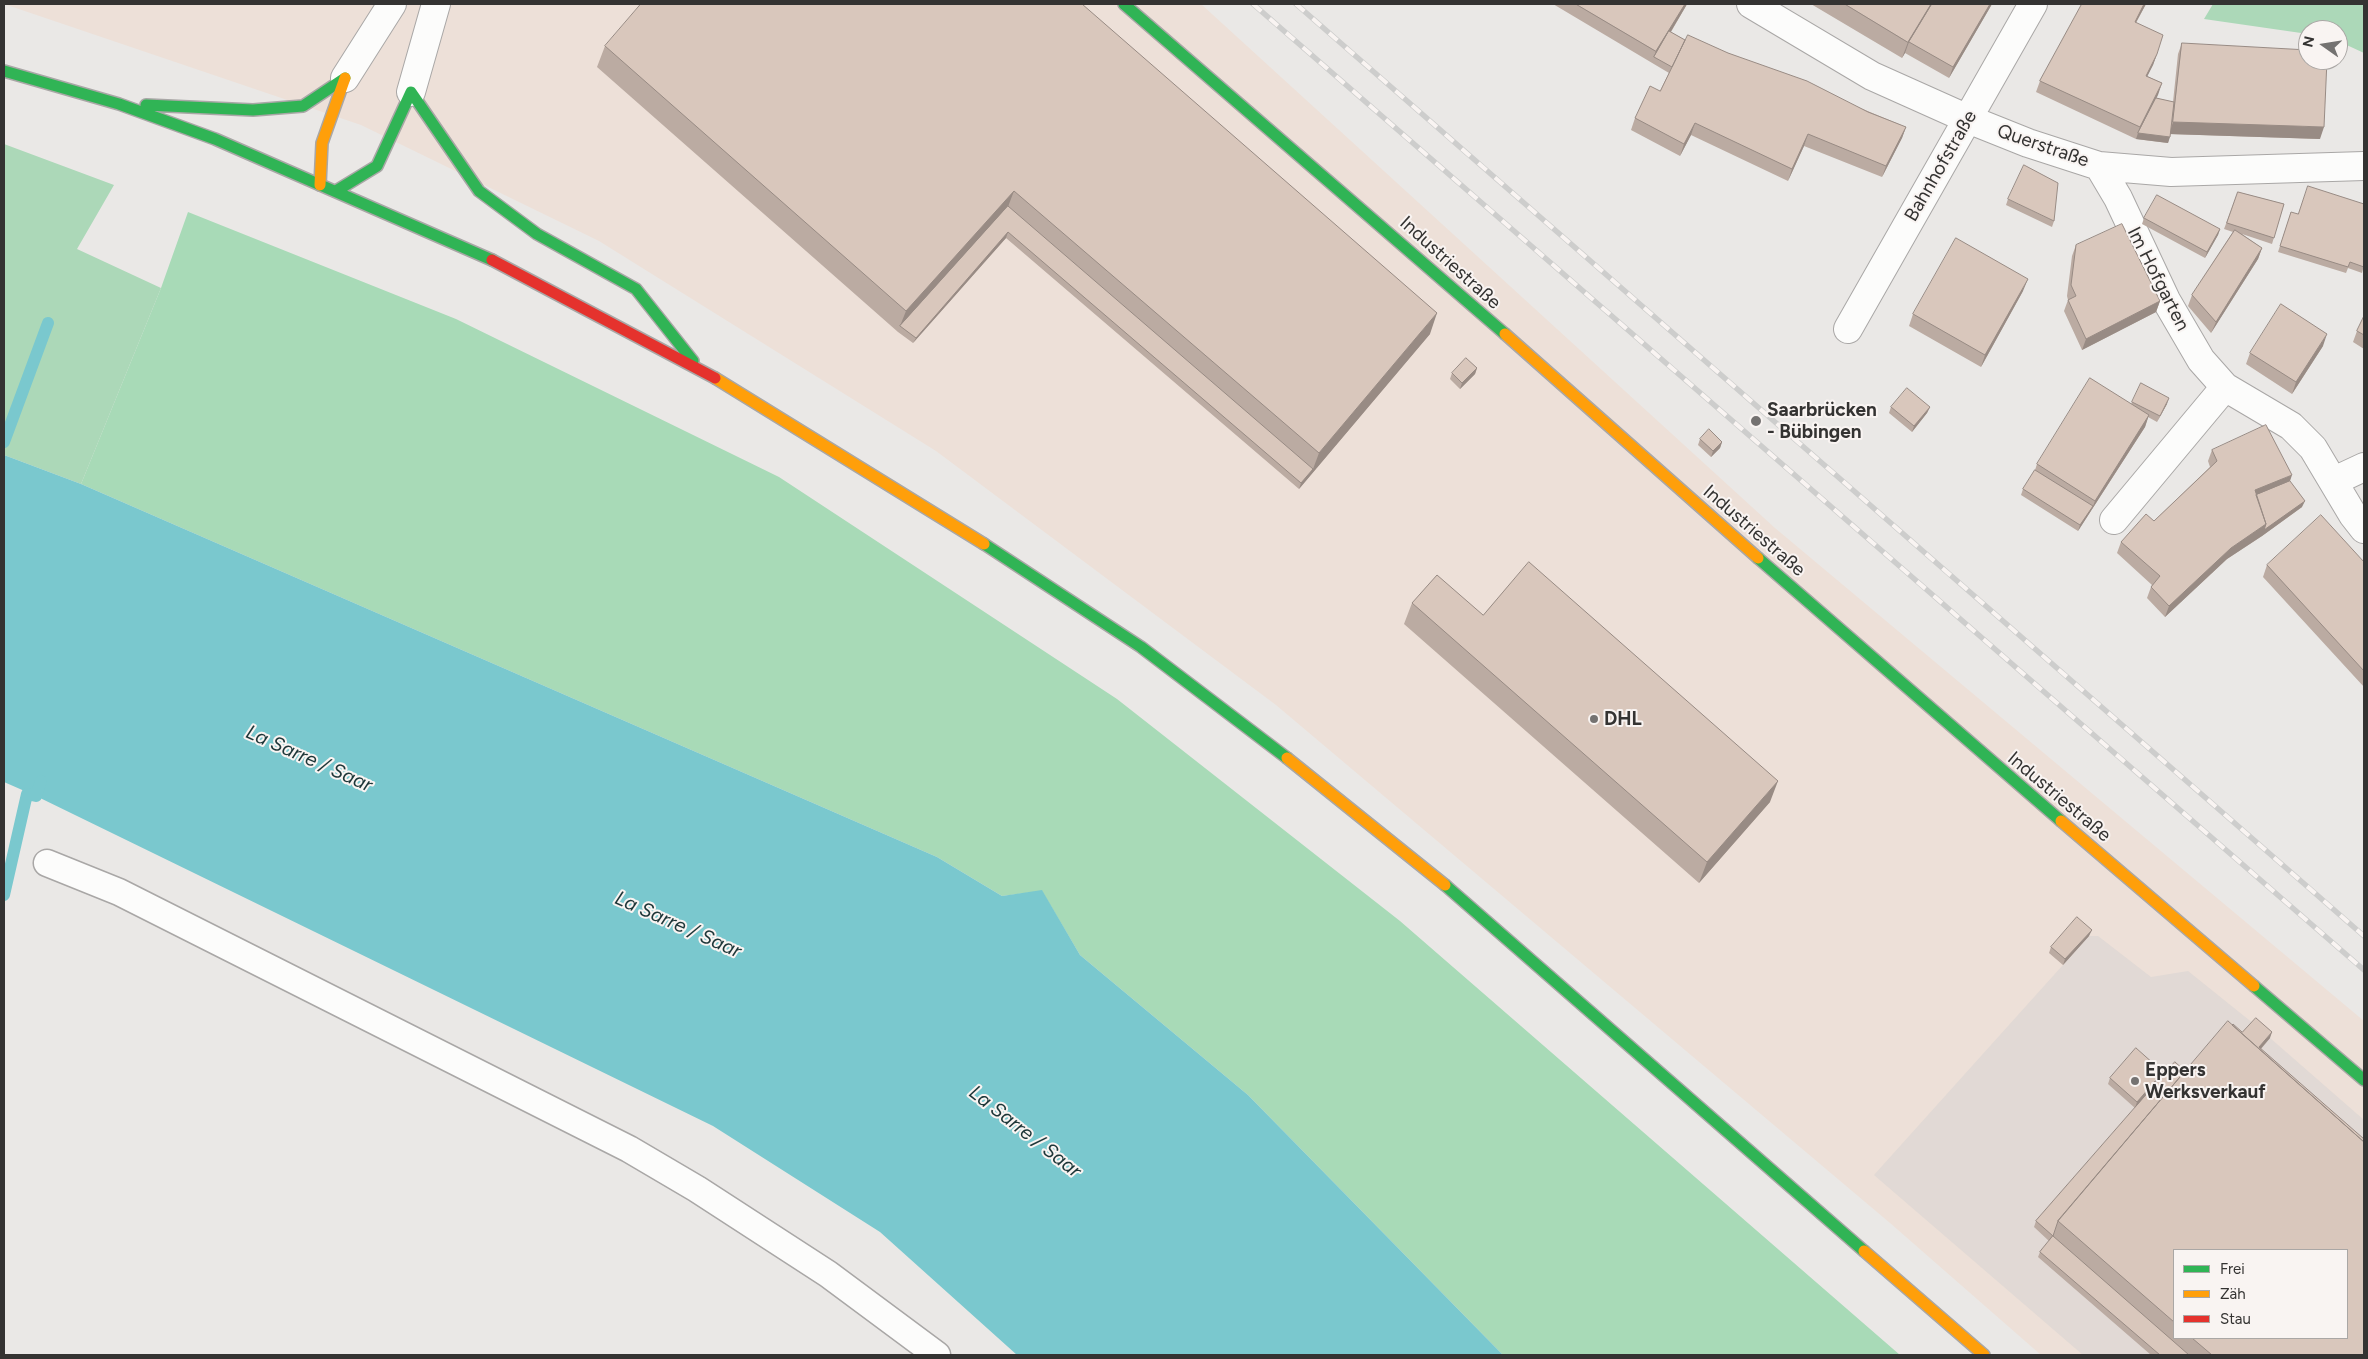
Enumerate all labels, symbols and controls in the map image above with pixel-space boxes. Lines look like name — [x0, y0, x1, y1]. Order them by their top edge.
north arrow — [2298, 20, 2348, 70]
text: N — [2299, 35, 2318, 49]
street label: Bahnhofstraße — [1900, 106, 1982, 226]
street label: Querstraße — [1994, 120, 2092, 172]
street label: Industriestraße — [1395, 212, 1505, 314]
street label: Im Hofgarten — [2122, 223, 2194, 335]
place label: Saarbrücken - Bübingen — [1767, 399, 1877, 443]
marker: Saarbrücken - Bübingen — [1749, 414, 1763, 428]
street label: Industriestraße — [1698, 480, 1810, 582]
place label: DHL — [1604, 708, 1642, 730]
marker: DHL — [1588, 713, 1600, 725]
water label: La Sarre / Saar — [242, 720, 376, 798]
street label: Industriestraße — [2003, 747, 2115, 847]
water label: La Sarre / Saar — [611, 886, 745, 964]
place label: Eppers Werksverkauf — [2145, 1059, 2266, 1103]
marker: Eppers Werksverkauf — [2129, 1075, 2141, 1087]
water label: La Sarre / Saar — [964, 1081, 1086, 1183]
legend — [2173, 1249, 2348, 1339]
text: Frei — [2220, 1260, 2245, 1278]
text: Zäh — [2220, 1285, 2246, 1303]
text: Stau — [2220, 1310, 2251, 1328]

